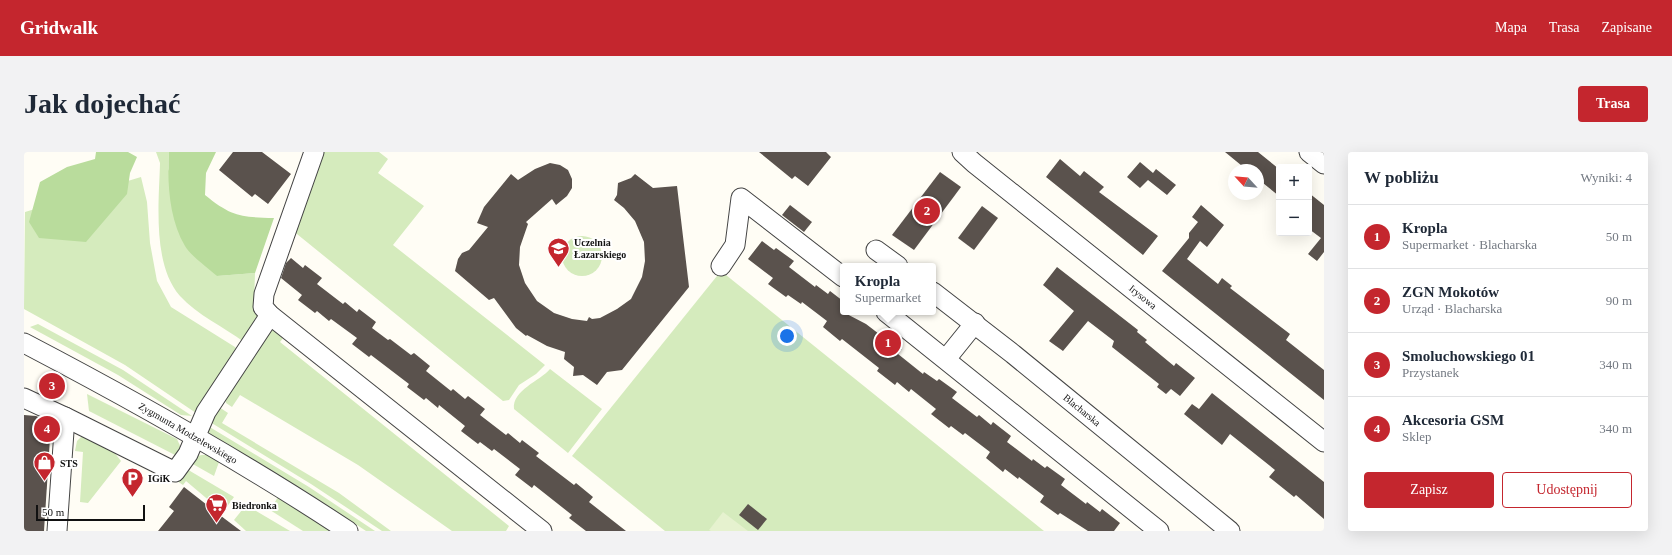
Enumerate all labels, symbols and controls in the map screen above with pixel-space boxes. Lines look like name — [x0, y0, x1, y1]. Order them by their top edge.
text: Gridwalk — [20, 17, 98, 38]
text: Mapa — [1495, 20, 1527, 35]
text: Trasa — [1549, 20, 1579, 35]
text: Zapisane — [1601, 20, 1652, 35]
button: Trasa — [1578, 86, 1648, 122]
text: Jak dojechać — [24, 88, 180, 119]
north arrow — [1228, 164, 1264, 200]
map controls — [1276, 164, 1312, 236]
button: + — [1276, 164, 1312, 200]
text: W pobliżu — [1364, 168, 1439, 187]
text: Wyniki: 4 — [1580, 170, 1632, 185]
pin: 2 — [914, 196, 940, 226]
button: − — [1276, 200, 1312, 236]
text: Kropla — [1402, 220, 1448, 236]
text: 1 — [1374, 229, 1380, 244]
text: 50 m — [1606, 229, 1632, 244]
school or university icon: Uczelnia Łazarskiego — [545, 235, 571, 268]
place label: Uczelnia Łazarskiego — [574, 237, 626, 260]
text: Supermarket · Blacharska — [1402, 237, 1537, 252]
popup — [840, 263, 936, 315]
text: Kropla — [855, 273, 900, 289]
street label: Irysowa — [1127, 283, 1159, 312]
text: ZGN Mokotów — [1402, 284, 1499, 300]
text: Supermarket — [855, 290, 921, 305]
text: 2 — [1374, 293, 1380, 308]
text: 90 m — [1606, 293, 1632, 308]
text: Urząd · Blacharska — [1402, 301, 1502, 316]
your location — [777, 326, 797, 346]
pin: 1 — [875, 328, 901, 358]
text: Smoluchowskiego 01 — [1402, 348, 1535, 364]
text: 3 — [1374, 357, 1380, 372]
text: 340 m — [1599, 357, 1632, 372]
text: Przystanek — [1402, 365, 1459, 380]
pin: 3 — [39, 371, 65, 401]
street label: Blacharska — [1061, 392, 1103, 429]
street label: Zygmunta Modzelewskiego — [137, 400, 239, 466]
text: Akcesoria GSM — [1402, 412, 1504, 428]
pin: 4 — [34, 414, 60, 444]
text: 4 — [1374, 421, 1380, 436]
text: 340 m — [1599, 421, 1632, 436]
text: Sklep — [1402, 429, 1432, 444]
shop icon: STS — [31, 450, 57, 483]
place label: STS — [60, 458, 78, 469]
parking icon: IGiK — [119, 465, 145, 498]
button: Zapisz — [1364, 472, 1494, 508]
button: Udostępnij — [1502, 472, 1632, 508]
place label: IGiK — [148, 473, 170, 484]
supermarket icon: Biedronka — [203, 492, 229, 525]
place label: Biedronka — [232, 500, 277, 511]
scale bar — [36, 503, 145, 522]
text: 50 m — [42, 506, 64, 518]

